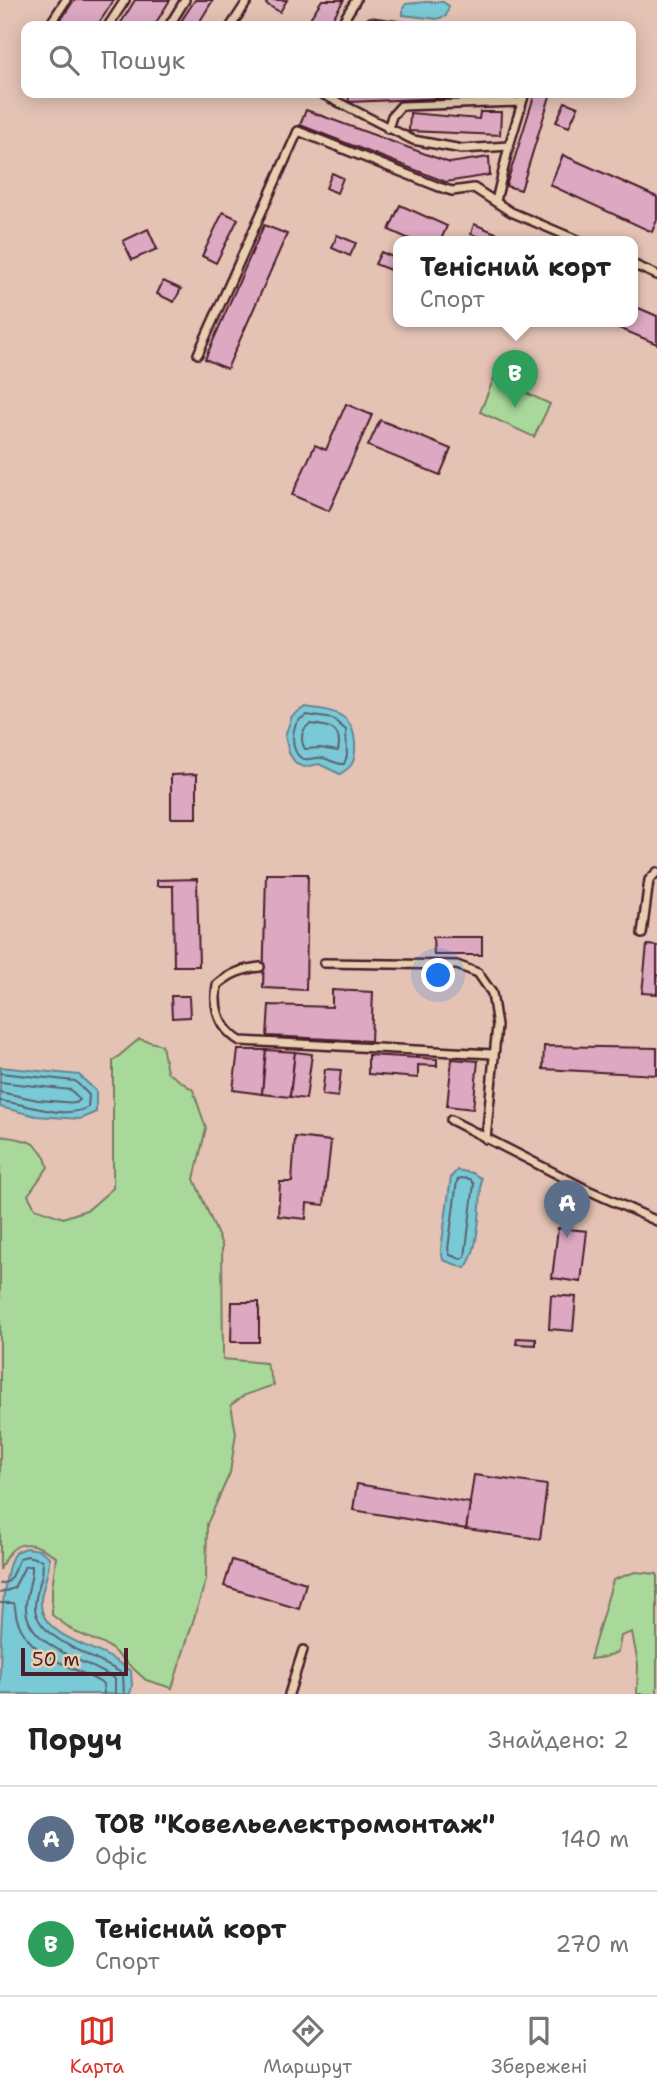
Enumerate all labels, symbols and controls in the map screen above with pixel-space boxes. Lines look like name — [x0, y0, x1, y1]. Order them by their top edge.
search box — [21, 21, 636, 98]
icon: search — [45, 41, 83, 79]
text: Пошук — [101, 42, 185, 77]
popup — [393, 236, 638, 327]
text: Тенісний корт — [420, 249, 611, 284]
text: Спорт — [420, 284, 484, 314]
pin: B — [492, 350, 538, 408]
your location — [421, 958, 455, 992]
pin: A — [544, 1180, 590, 1238]
scale bar — [21, 1645, 128, 1677]
text: 50 m — [32, 1647, 80, 1672]
text: Поруч — [28, 1719, 122, 1760]
text: Знайдено: 2 — [488, 1725, 629, 1755]
text: ТОВ "Ковельелектромонтаж" — [95, 1806, 495, 1841]
text: A — [42, 1824, 60, 1854]
text: 140 m — [561, 1824, 629, 1854]
text: Офіс — [95, 1841, 147, 1871]
text: Тенісний корт — [95, 1911, 286, 1946]
text: B — [44, 1929, 58, 1959]
text: 270 m — [555, 1929, 629, 1959]
text: Спорт — [95, 1946, 160, 1976]
tab: Карта — [70, 2012, 124, 2079]
tab: Маршрут — [263, 2012, 352, 2079]
tab: Збережені — [491, 2012, 587, 2079]

